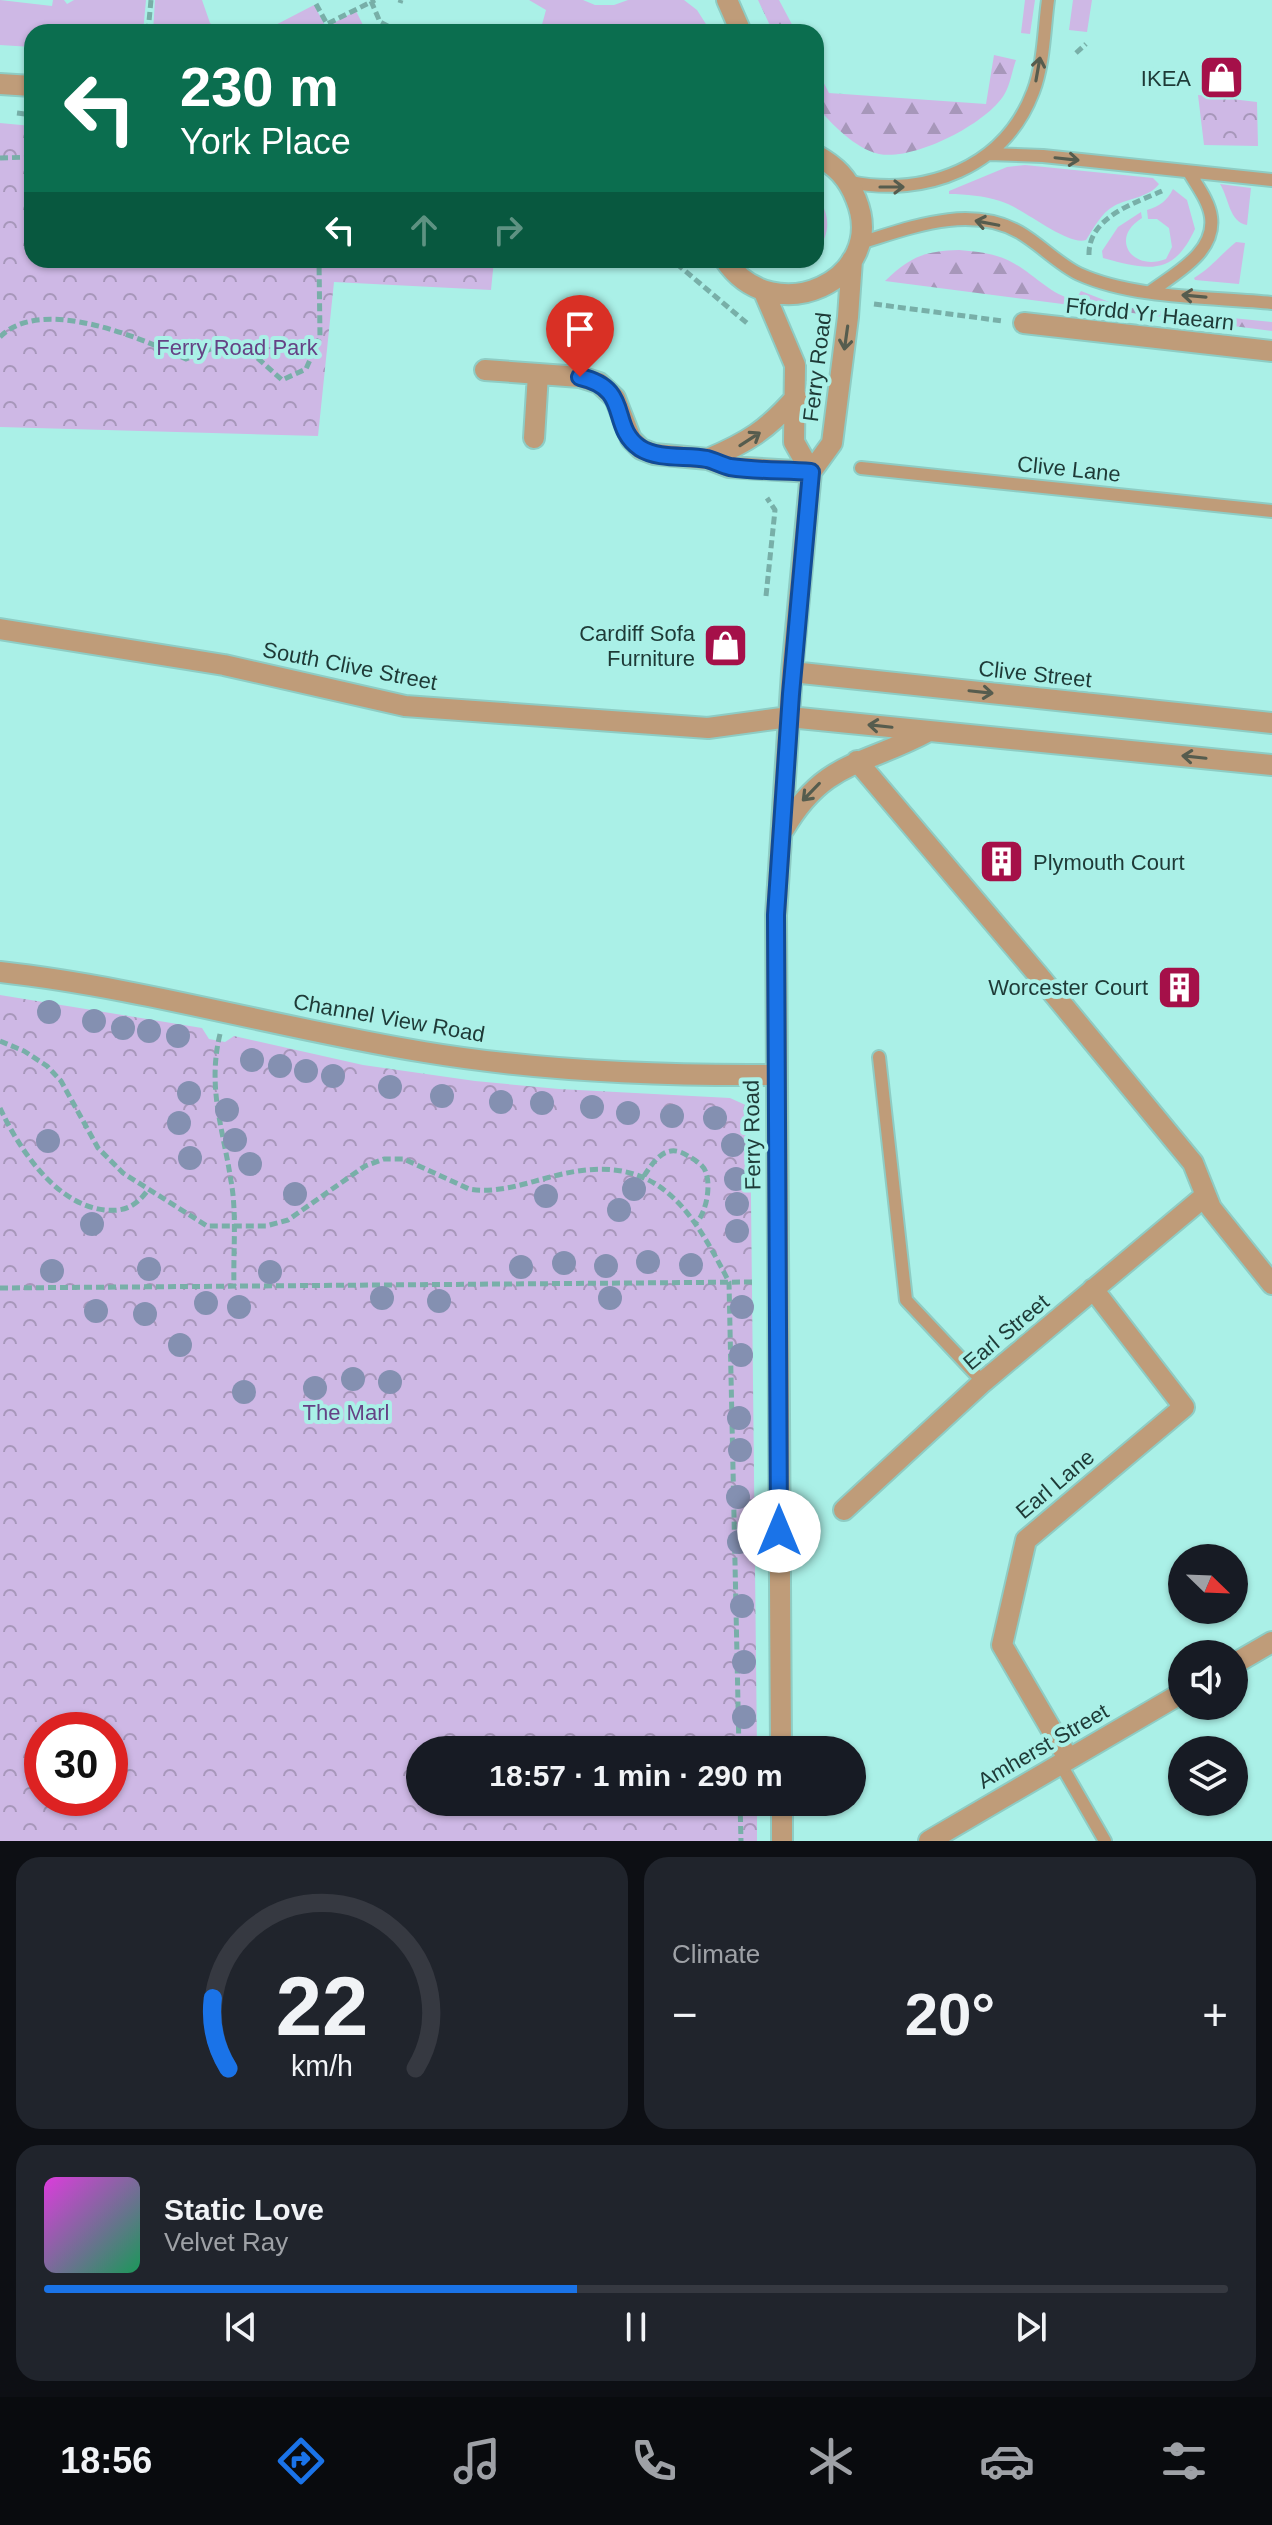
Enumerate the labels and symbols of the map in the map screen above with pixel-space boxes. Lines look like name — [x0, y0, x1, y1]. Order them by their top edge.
shop icon: IKEA — [1198, 54, 1246, 102]
one-way arrow — [1032, 57, 1047, 82]
place label: IKEA — [1141, 66, 1191, 91]
one-way arrow — [1053, 151, 1080, 166]
one-way arrow — [878, 179, 905, 195]
one-way arrow — [975, 215, 1001, 230]
one-way arrow — [1181, 288, 1208, 303]
street label: Ffordd Yr Haearn — [1064, 293, 1236, 335]
pin — [546, 295, 614, 377]
street label: Ferry Road — [798, 311, 836, 423]
one-way arrow — [838, 324, 853, 350]
park label: Ferry Road Park — [156, 335, 319, 360]
one-way arrow — [739, 431, 761, 447]
street label: Clive Lane — [1016, 451, 1122, 487]
place label: Cardiff Sofa Furniture — [579, 621, 696, 671]
shop icon: Cardiff Sofa Furniture — [702, 622, 750, 670]
street label: South Clive Street — [261, 637, 439, 695]
street label: Clive Street — [977, 656, 1093, 692]
one-way arrow — [967, 685, 994, 700]
one-way arrow — [867, 718, 894, 733]
one-way arrow — [1181, 749, 1208, 764]
one-way arrow — [802, 782, 821, 801]
building icon: Plymouth Court — [978, 838, 1026, 886]
place label: Plymouth Court — [1033, 850, 1185, 875]
building icon: Worcester Court — [1155, 963, 1203, 1011]
place label: Worcester Court — [988, 975, 1148, 1000]
street label: Channel View Road — [291, 989, 487, 1047]
street label: Ferry Road — [739, 1080, 765, 1190]
street label: Earl Street — [958, 1289, 1054, 1375]
park label: The Marl — [303, 1400, 389, 1425]
street label: Earl Lane — [1011, 1444, 1099, 1524]
position arrow — [737, 1489, 821, 1573]
north arrow — [1168, 1544, 1248, 1624]
street label: Amherst Street — [973, 1698, 1113, 1794]
speed limit sign: 30 — [24, 1712, 128, 1816]

